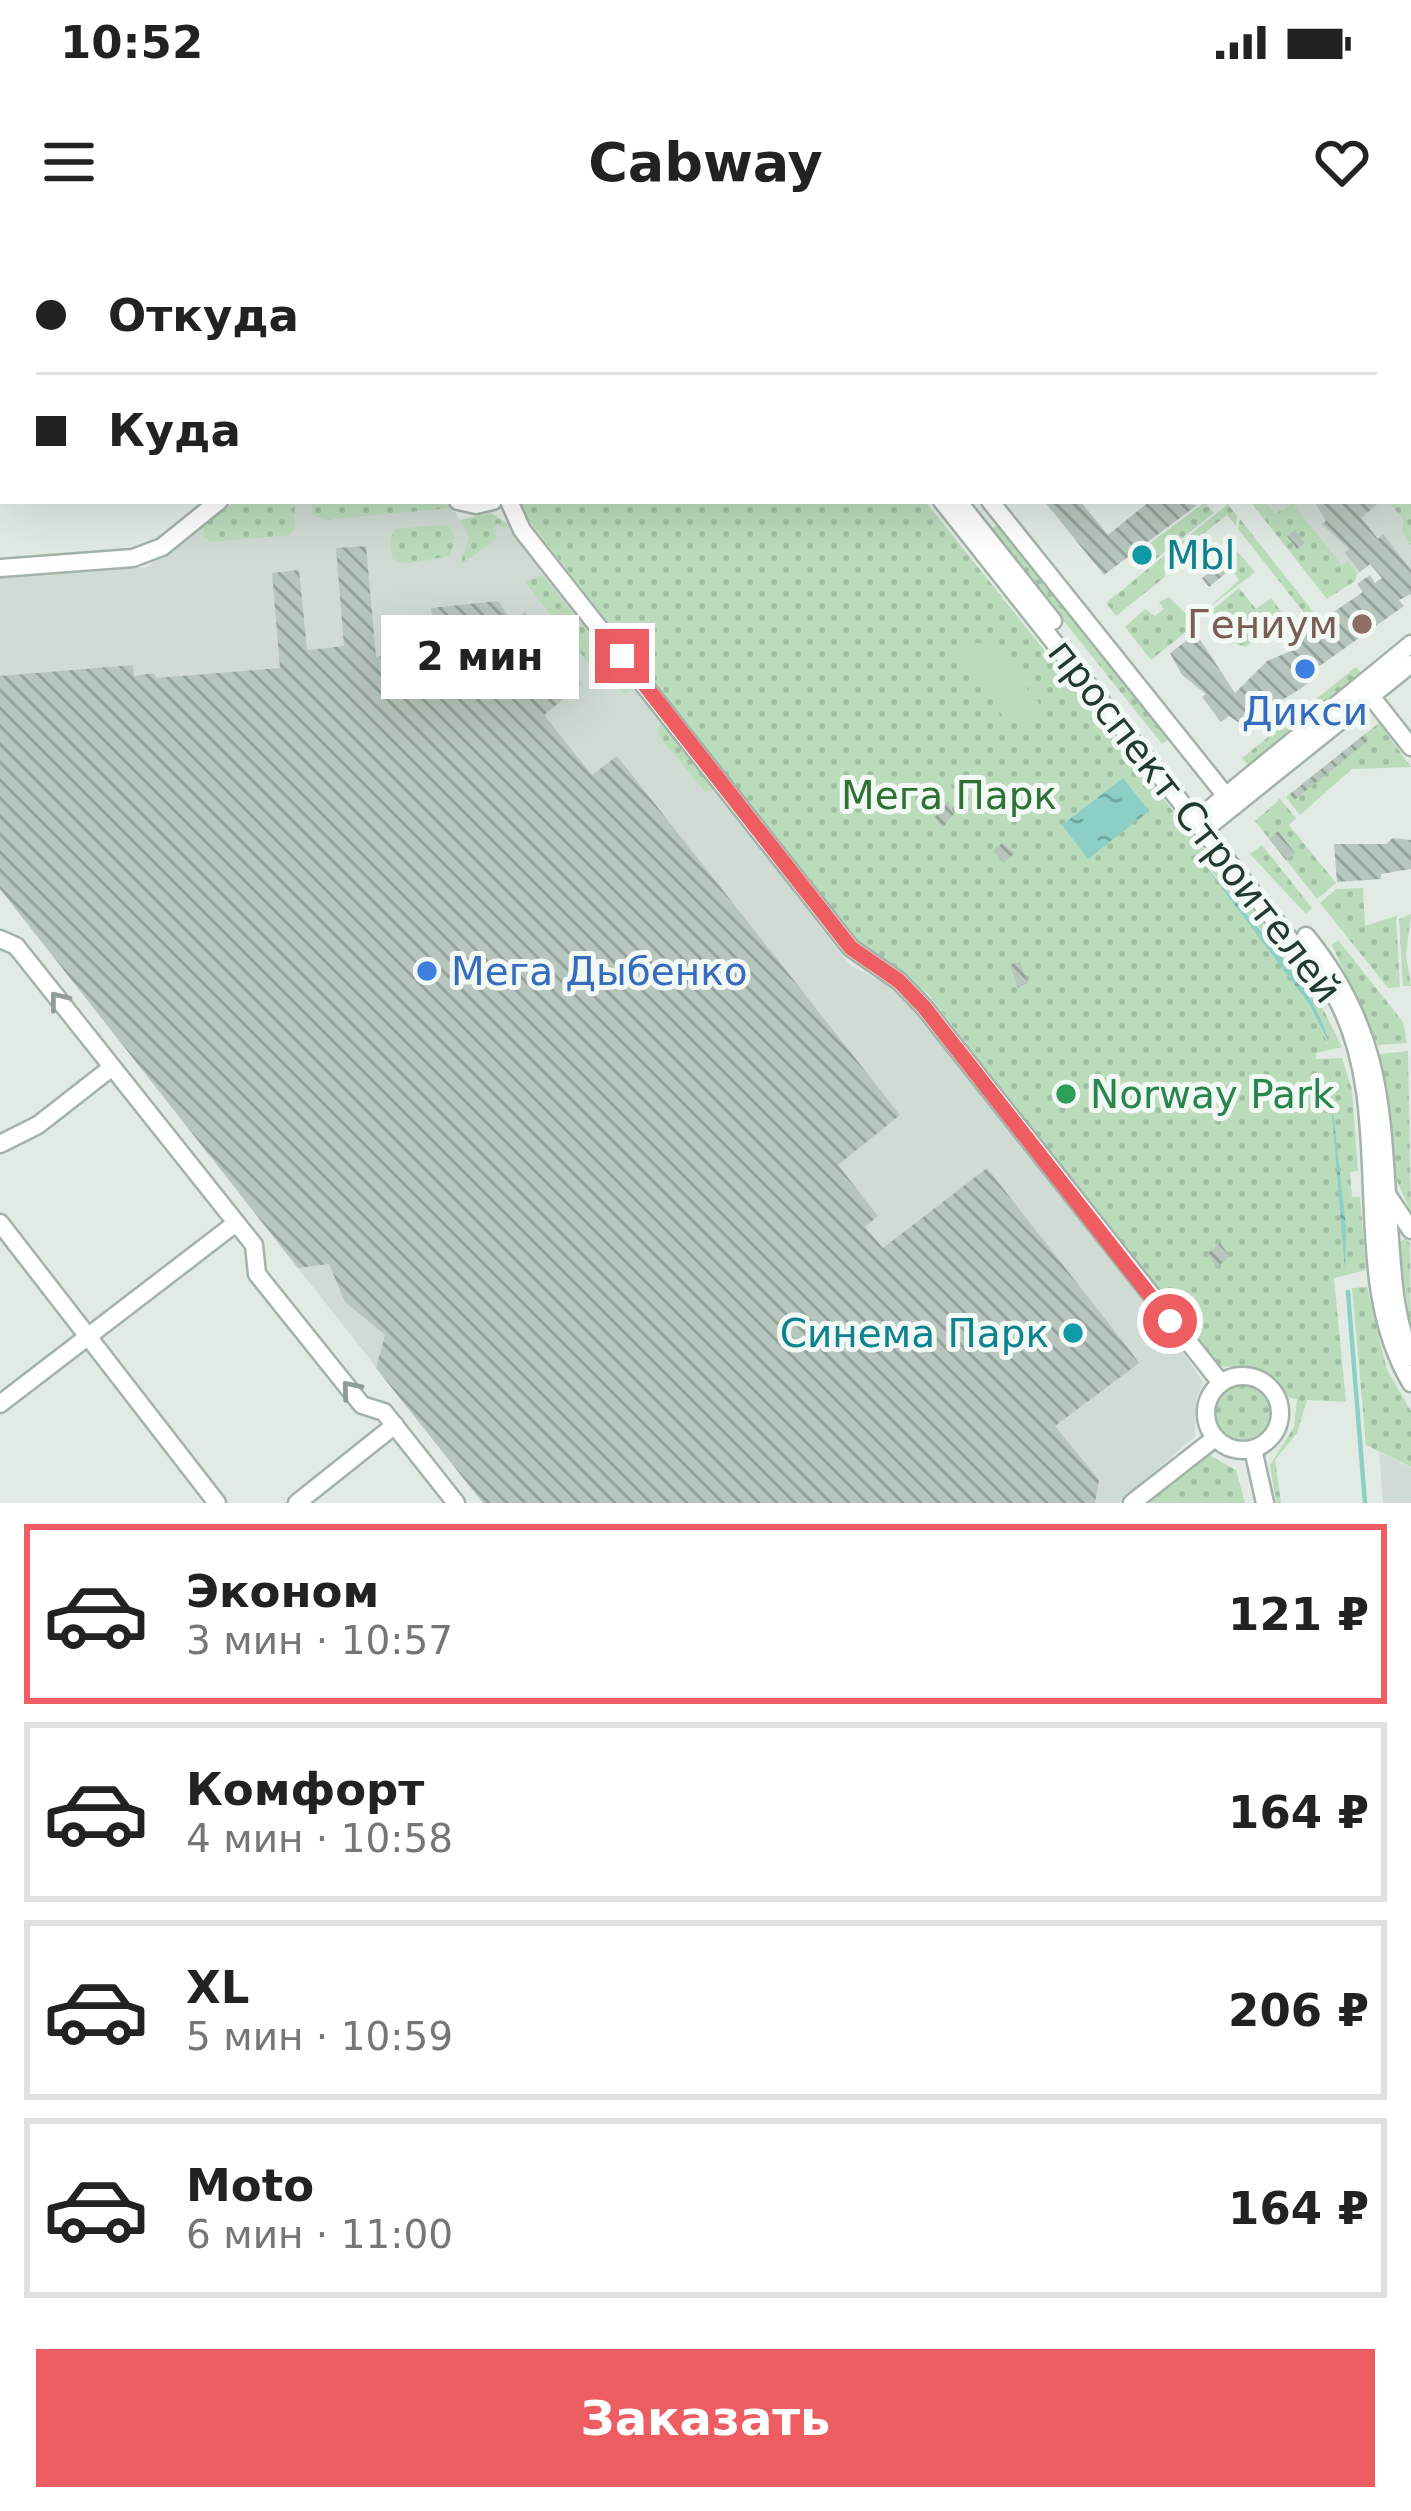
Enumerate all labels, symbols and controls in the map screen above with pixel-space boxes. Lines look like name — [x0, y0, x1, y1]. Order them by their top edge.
text: 10:52 — [60, 16, 203, 69]
icon: menu — [36, 129, 102, 195]
icon: heart — [1309, 129, 1375, 195]
text: Cabway — [588, 131, 823, 194]
text: Откуда — [108, 289, 299, 342]
text: Куда — [108, 404, 241, 457]
place label: Mbl — [1166, 533, 1235, 578]
marker: Mbl — [1129, 542, 1155, 568]
place label: Гениум — [1187, 602, 1338, 647]
marker: Гениум — [1349, 611, 1375, 637]
callout: 2 мин — [382, 614, 580, 698]
route end — [595, 629, 649, 683]
street label: проспект Строителей — [1039, 630, 1351, 1012]
text: 2 мин — [417, 634, 543, 679]
marker: Дикси — [1292, 656, 1318, 682]
place label: Дикси — [1242, 689, 1368, 734]
park label: Мега Парк — [841, 773, 1057, 818]
place label: Мега Дыбенко — [451, 949, 748, 994]
marker: Мега Дыбенко — [414, 958, 440, 984]
one-way arrow — [51, 992, 72, 1014]
place label: Norway Park — [1090, 1072, 1335, 1117]
marker: Norway Park — [1053, 1081, 1079, 1107]
route start — [1143, 1294, 1197, 1348]
place label: Синема Парк — [780, 1311, 1049, 1356]
marker: Синема Парк — [1060, 1320, 1086, 1346]
one-way arrow — [342, 1381, 364, 1403]
icon: car — [42, 1560, 150, 1668]
text: Эконом — [186, 1565, 379, 1618]
text: 121 ₽ — [1228, 1588, 1369, 1641]
text: 3 мин · 10:57 — [186, 1618, 453, 1663]
icon: car — [42, 1758, 150, 1866]
text: Комфорт — [186, 1763, 424, 1816]
text: 164 ₽ — [1228, 1786, 1369, 1839]
text: 4 мин · 10:58 — [186, 1816, 453, 1861]
icon: car — [42, 1956, 150, 2064]
text: XL — [186, 1961, 249, 2014]
text: 206 ₽ — [1228, 1984, 1369, 2037]
text: 5 мин · 10:59 — [186, 2014, 453, 2059]
icon: car — [42, 2154, 150, 2262]
text: Moto — [186, 2159, 314, 2212]
text: 164 ₽ — [1228, 2182, 1369, 2235]
text: 6 мин · 11:00 — [186, 2212, 453, 2257]
button: Заказать — [36, 2349, 1375, 2487]

